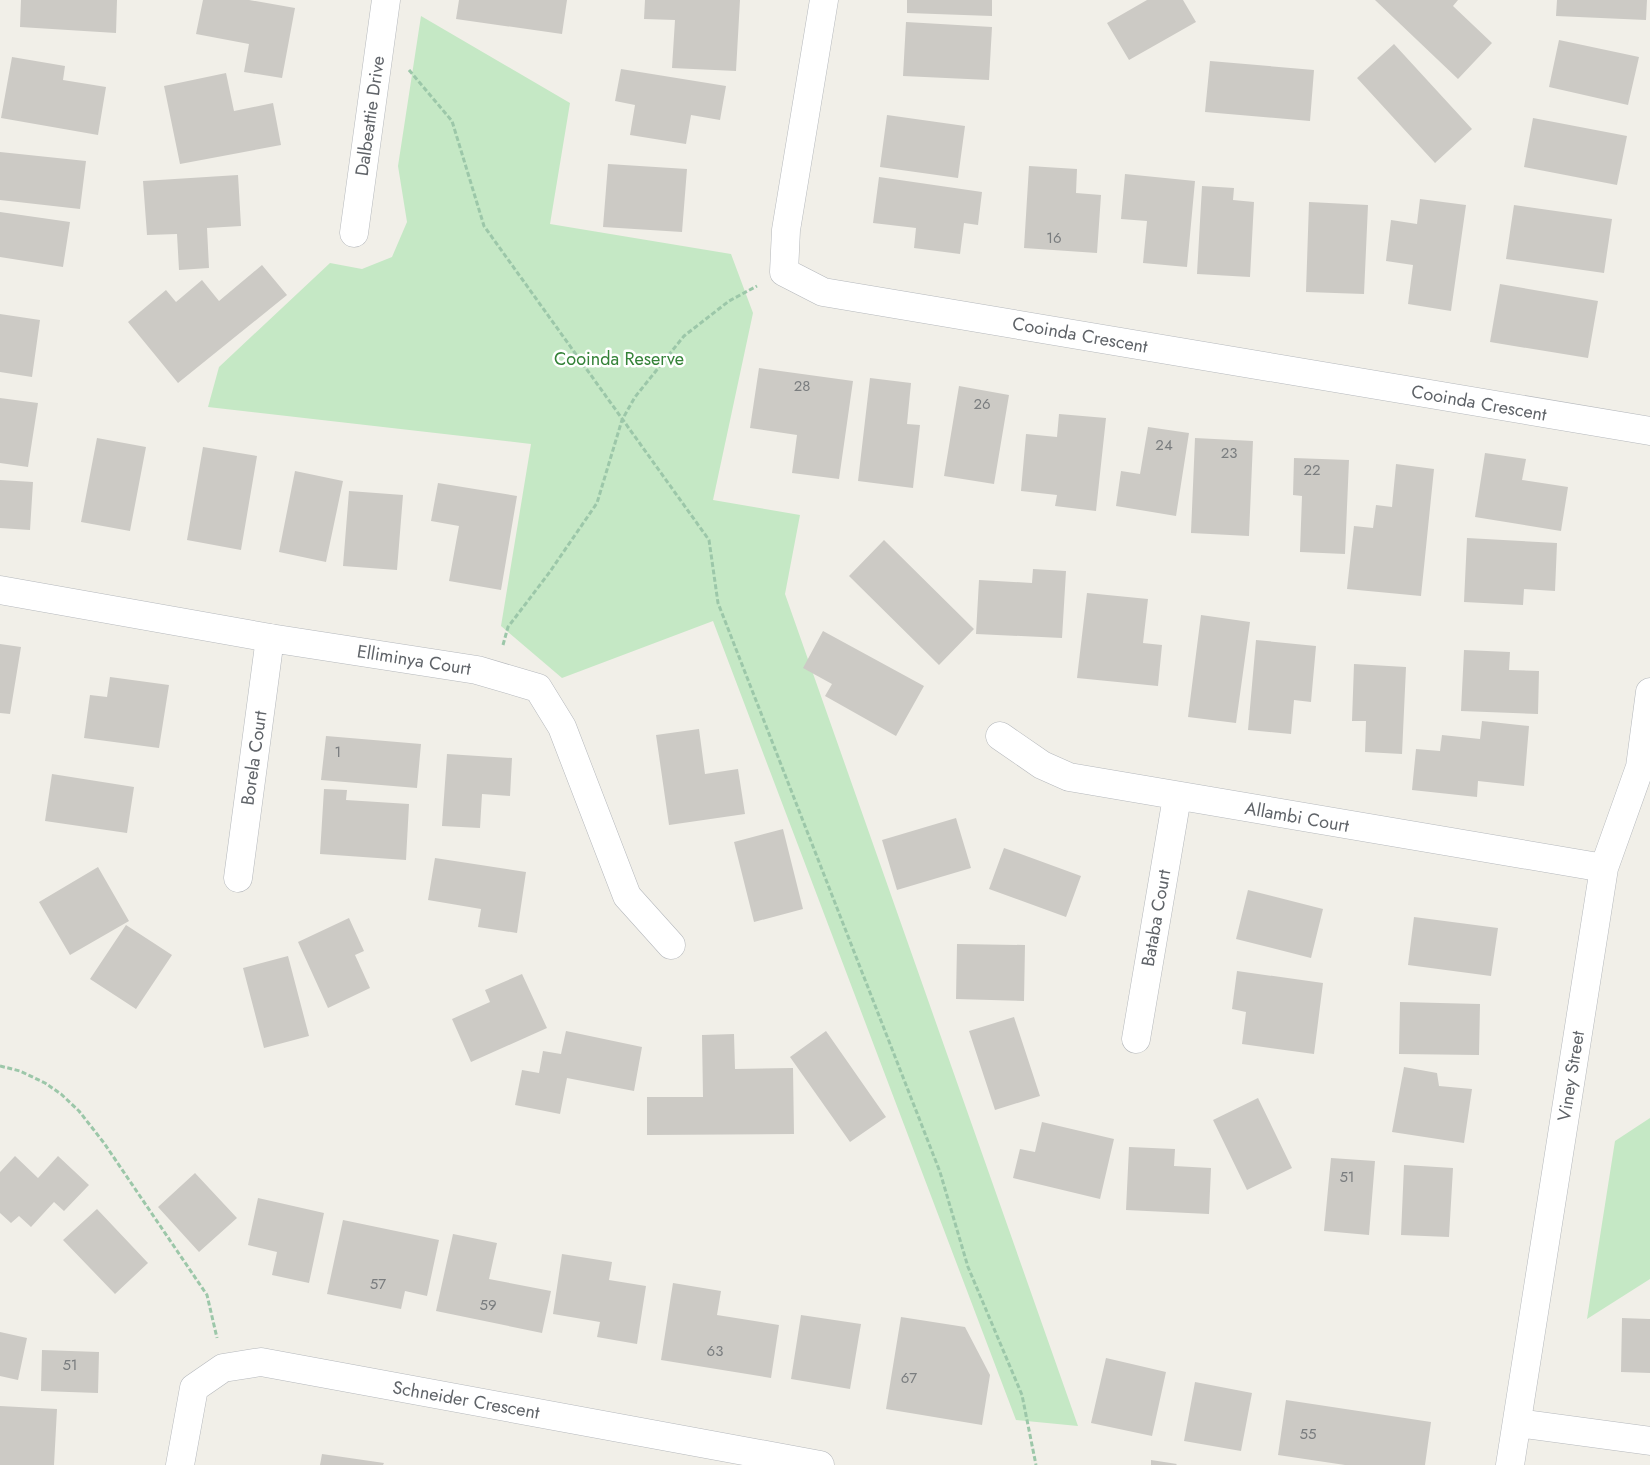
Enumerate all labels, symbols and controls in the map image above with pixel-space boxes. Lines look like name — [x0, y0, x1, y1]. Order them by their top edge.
street label: Dalbeattie Drive — [349, 54, 391, 178]
house number: 16 — [1046, 227, 1062, 249]
street label: Cooinda Crescent — [1010, 310, 1150, 360]
park label: Cooinda Reserve — [554, 346, 684, 372]
house number: 28 — [794, 375, 810, 397]
street label: Cooinda Crescent — [1409, 378, 1549, 428]
house number: 26 — [973, 393, 991, 415]
house number: 24 — [1155, 434, 1173, 456]
house number: 23 — [1221, 442, 1237, 464]
house number: 22 — [1303, 459, 1321, 481]
street label: Elliminya Court — [355, 638, 474, 682]
street label: Borela Court — [234, 708, 274, 807]
house number: 1 — [335, 741, 341, 763]
street label: Allambi Court — [1243, 795, 1352, 839]
street label: Bataba Court — [1135, 867, 1177, 969]
street label: Viney Street — [1551, 1028, 1591, 1123]
house number: 51 — [1339, 1166, 1355, 1188]
house number: 57 — [370, 1273, 386, 1295]
house number: 59 — [479, 1294, 497, 1316]
house number: 63 — [707, 1340, 723, 1362]
house number: 51 — [62, 1354, 78, 1376]
house number: 67 — [901, 1367, 917, 1389]
street label: Schneider Crescent — [390, 1374, 542, 1426]
house number: 55 — [1300, 1423, 1316, 1445]

